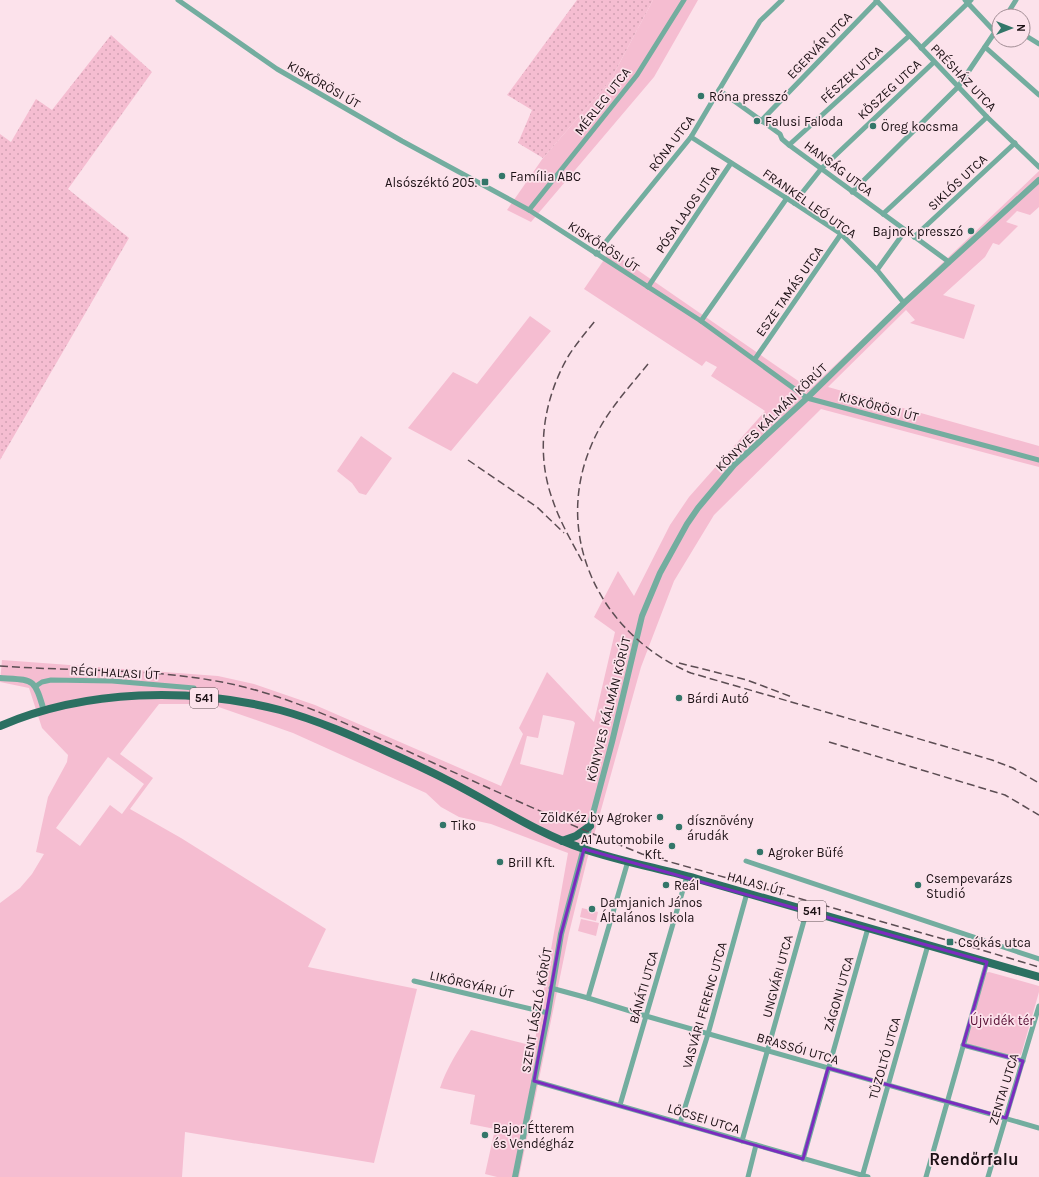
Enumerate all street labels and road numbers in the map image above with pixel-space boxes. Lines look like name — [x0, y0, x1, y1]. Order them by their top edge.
street label: EGERVÁR UTCA — [782, 7, 855, 82]
street label: PRÉSHÁZ UTCA — [928, 39, 1001, 114]
street label: FÉSZEK UTCA — [816, 41, 886, 106]
street label: KŐSZEG UTCA — [854, 55, 924, 122]
street label: KISKŐRÖSI ÚT — [285, 56, 364, 112]
street label: MÉRLEG UTCA — [570, 63, 634, 138]
street label: RÓNA UTCA — [645, 111, 698, 174]
street label: HANSÁG UTCA — [801, 136, 878, 199]
street label: SIKLÓS UTCA — [924, 150, 990, 214]
street label: PÓSA LAJOS UTCA — [652, 162, 723, 256]
street label: FRANKEL LEÓ UTCA — [760, 165, 860, 242]
street label: KISKŐRÖSI ÚT — [565, 216, 644, 275]
street label: ESZE TAMÁS UTCA — [751, 242, 826, 339]
street label: KÖNYVES KÁLMÁN KÖRÚT — [711, 358, 831, 475]
street label: KISKŐRÖSI ÚT — [838, 387, 921, 424]
street label: KÖNYVES KÁLMÁN KÖRÚT — [581, 634, 634, 783]
street label: RÉGI HALASI ÚT — [70, 661, 161, 682]
road number: 541 — [190, 688, 218, 708]
street label: HALASI ÚT — [725, 866, 787, 899]
road number: 541 — [798, 901, 826, 921]
street label: UNGVÁRI UTCA — [757, 932, 796, 1019]
street label: VASVÁRI FERENC UTCA — [677, 939, 730, 1070]
street label: SZENT LÁSZLÓ KÖRÚT — [516, 945, 555, 1074]
street label: BÁNÁTI UTCA — [624, 948, 661, 1025]
street label: ZÁGONI UTCA — [819, 954, 857, 1034]
street label: LIKŐRGYÁRI ÚT — [428, 966, 516, 1002]
street label: TŰZOLTÓ UTCA — [865, 1014, 904, 1101]
street label: BRASSÓI UTCA — [755, 1029, 841, 1068]
street label: ZENTAI UTCA — [985, 1051, 1022, 1127]
street label: LŐCSEI UTCA — [666, 1099, 743, 1137]

